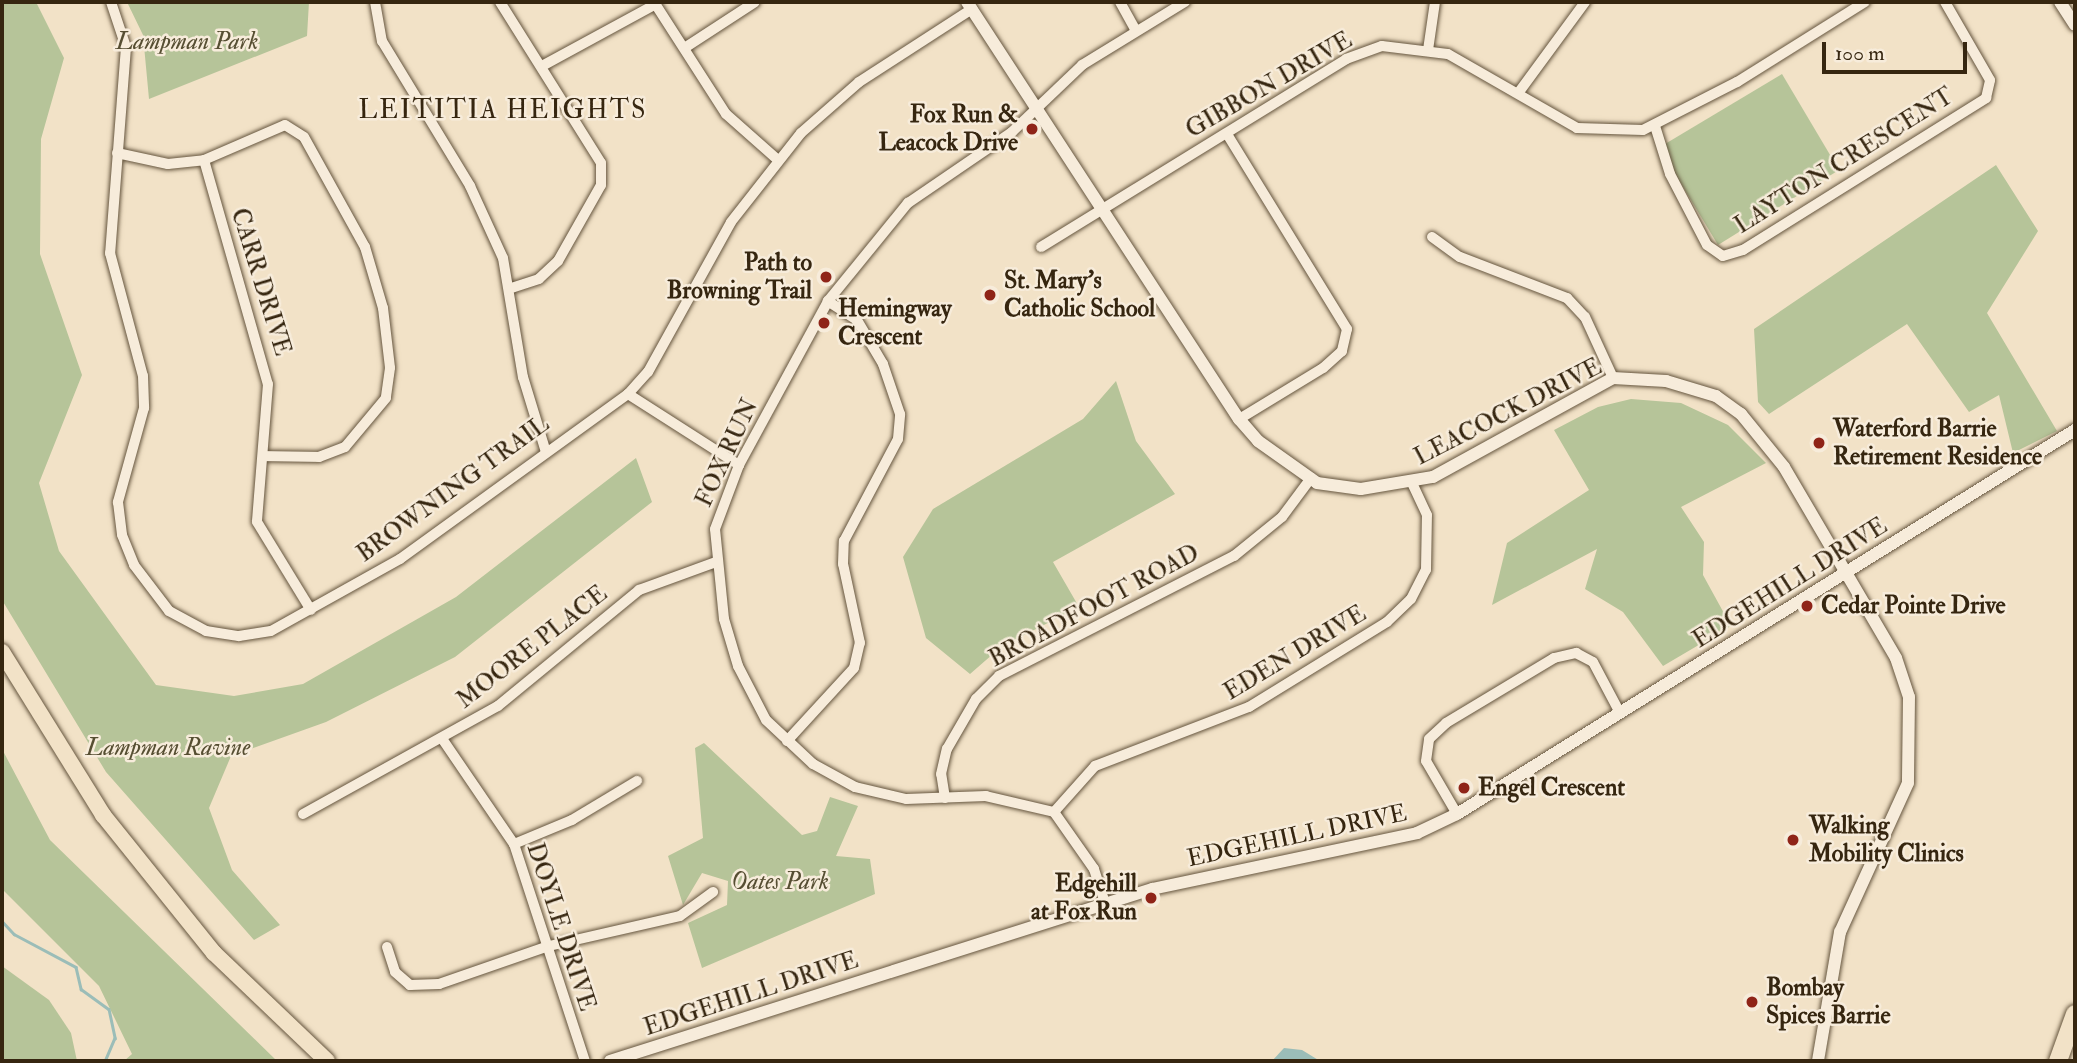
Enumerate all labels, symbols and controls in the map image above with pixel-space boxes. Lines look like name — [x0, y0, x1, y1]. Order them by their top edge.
street label: GIBBON DRIVE — [1181, 26, 1357, 144]
park label: Lampman Park — [116, 28, 258, 56]
scale bar — [1825, 28, 1970, 72]
text: 100 m — [1835, 40, 1885, 67]
street label: LAYTON CRESCENT — [1729, 82, 1959, 240]
district label: LEITITIA HEIGHTS — [361, 95, 645, 127]
place label: Fox Run & Leacock Drive — [878, 101, 1018, 157]
marker: Fox Run & Leacock Drive — [1024, 121, 1040, 137]
street label: CARR DRIVE — [225, 205, 297, 359]
place label: Path to Browning Trail — [667, 249, 812, 305]
place label: St. Mary's Catholic School — [1004, 267, 1155, 323]
marker: Path to Browning Trail — [818, 269, 834, 285]
marker: St. Mary's Catholic School — [982, 287, 998, 303]
place label: Hemingway Crescent — [838, 295, 952, 351]
marker: Hemingway Crescent — [816, 315, 832, 331]
street label: LEACOCK DRIVE — [1409, 352, 1607, 472]
street label: FOX RUN — [690, 395, 764, 511]
street label: BROWNING TRAIL — [351, 410, 555, 568]
place label: Waterford Barrie Retirement Residence — [1833, 415, 2042, 471]
marker: Waterford Barrie Retirement Residence — [1811, 435, 1827, 451]
street label: EDGEHILL DRIVE — [1687, 511, 1893, 655]
street label: BROADFOOT ROAD — [984, 538, 1204, 674]
street label: MOORE PLACE — [451, 579, 613, 715]
place label: Cedar Pointe Drive — [1821, 592, 2006, 620]
marker: Cedar Pointe Drive — [1799, 598, 1815, 614]
street label: EDEN DRIVE — [1219, 599, 1371, 707]
park label: Lampman Ravine — [86, 734, 250, 762]
place label: Engel Crescent — [1478, 774, 1625, 802]
marker: Engel Crescent — [1456, 780, 1472, 796]
street label: EDGEHILL DRIVE — [1185, 799, 1409, 873]
place label: Walking Mobility Clinics — [1809, 812, 1964, 868]
marker: Walking Mobility Clinics — [1783, 830, 1803, 850]
street label: DOYLE DRIVE — [520, 839, 602, 1015]
park label: Oates Park — [731, 868, 829, 896]
place label: Edgehill at Fox Run — [1031, 870, 1137, 926]
marker: Edgehill at Fox Run — [1143, 890, 1159, 906]
street label: EDGEHILL DRIVE — [640, 946, 862, 1042]
place label: Bombay Spices Barrie — [1766, 974, 1890, 1030]
marker: Bombay Spices Barrie — [1744, 994, 1760, 1010]

